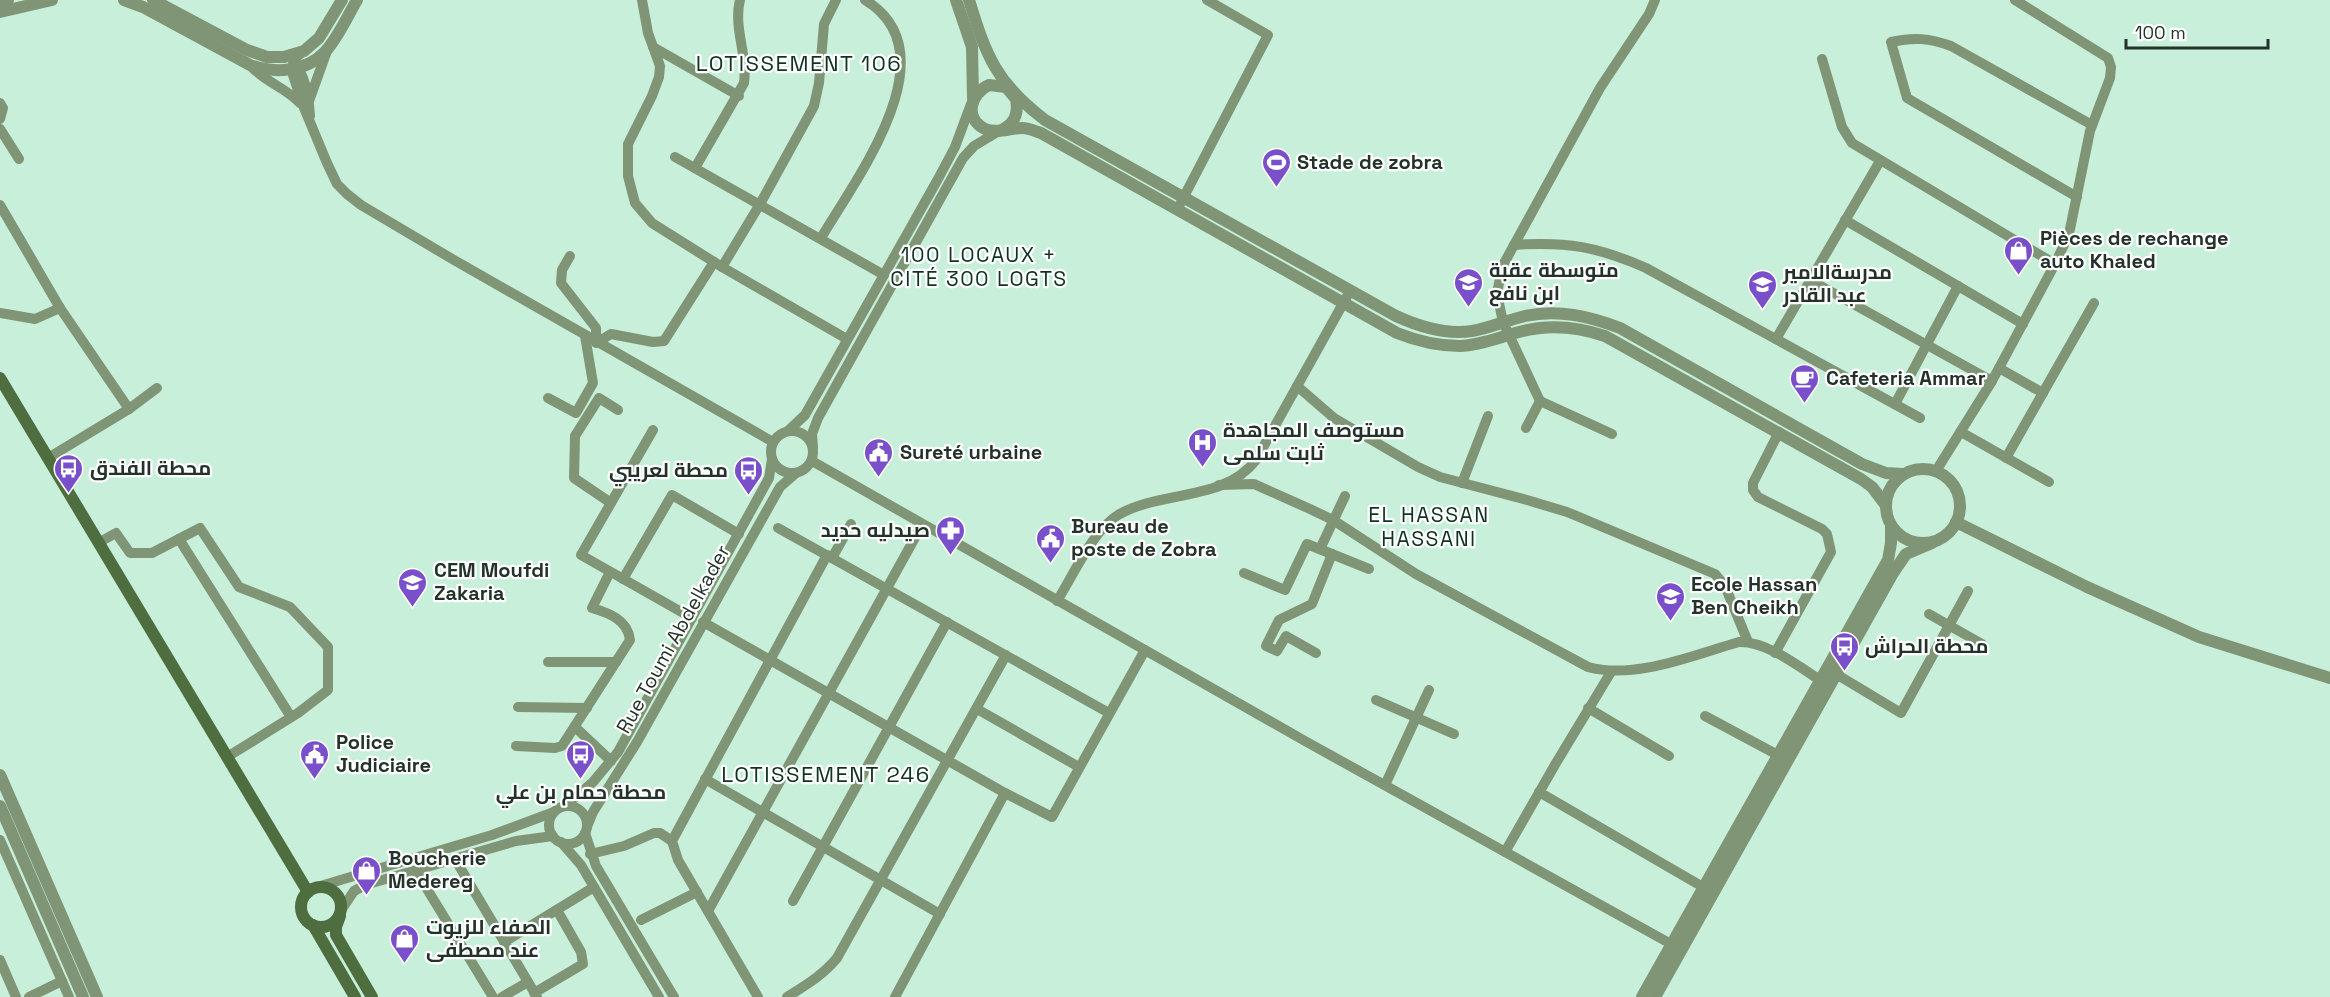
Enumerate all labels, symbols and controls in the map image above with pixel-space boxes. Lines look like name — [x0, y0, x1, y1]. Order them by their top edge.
scale bar — [2126, 12, 2268, 50]
text: 100 m — [2135, 21, 2186, 44]
district label: LOTISSEMENT 106 — [696, 49, 902, 77]
sports icon: Stade de zobra — [1260, 146, 1292, 188]
place label: Stade de zobra — [1297, 149, 1443, 175]
place label: Pièces de rechange auto Khaled — [2040, 225, 2228, 274]
shop icon: Pièces de rechange auto Khaled — [2003, 234, 2035, 276]
district label: 100 LOCAUX + CITÉ 300 LOGTS — [890, 241, 1068, 292]
place label: متوسطة عقبة ابن نافع — [1489, 257, 1619, 307]
place label: مدرسةالامير عبد القادر — [1782, 259, 1892, 308]
school or university icon: متوسطة عقبة ابن نافع — [1452, 266, 1484, 308]
school or university icon: مدرسةالامير عبد القادر — [1746, 268, 1778, 310]
cafe icon: Cafeteria Ammar — [1789, 362, 1821, 404]
place label: Cafeteria Ammar — [1826, 365, 1986, 391]
place label: مستوصف المجاهدة ثابت سلمى — [1223, 417, 1405, 466]
hospital icon: مستوصف المجاهدة ثابت سلمى — [1186, 426, 1218, 468]
public building icon: Sureté urbaine — [863, 436, 895, 478]
place label: Sureté urbaine — [900, 439, 1042, 465]
bus stop icon: محطة الفندق — [53, 452, 85, 494]
bus stop icon: محطة لعريبي — [733, 454, 765, 496]
place label: محطة الفندق — [90, 455, 211, 481]
place label: محطة لعريبي — [609, 457, 728, 487]
district label: EL HASSAN HASSANI — [1368, 501, 1490, 552]
place label: Bureau de poste de Zobra — [1071, 513, 1217, 562]
pharmacy icon: صيدليه حديد — [935, 514, 967, 556]
place label: صيدليه حديد — [821, 517, 930, 543]
public building icon: Bureau de poste de Zobra — [1034, 522, 1066, 564]
street label: Rue Toumi Abdelkader — [610, 540, 736, 738]
place label: CEM Moufdi Zakaria — [434, 557, 549, 606]
school or university icon: CEM Moufdi Zakaria — [397, 566, 429, 608]
place label: Ecole Hassan Ben Cheikh — [1691, 571, 1817, 620]
school or university icon: Ecole Hassan Ben Cheikh — [1654, 580, 1686, 622]
bus stop icon: محطة الحراش — [1828, 630, 1860, 672]
place label: محطة الحراش — [1865, 633, 1988, 659]
place label: Police Judiciaire — [336, 729, 431, 778]
public building icon: Police Judiciaire — [299, 738, 331, 780]
bus stop icon: محطة حمام بن علي — [565, 738, 597, 780]
district label: LOTISSEMENT 246 — [721, 760, 931, 788]
place label: محطة حمام بن علي — [496, 779, 666, 808]
place label: Boucherie Medereg — [388, 845, 486, 894]
shop icon: Boucherie Medereg — [351, 854, 383, 896]
place label: الصفاء للزيوت عند مصطفى — [426, 914, 551, 963]
shop icon: الصفاء للزيوت عند مصطفى — [389, 922, 421, 964]

